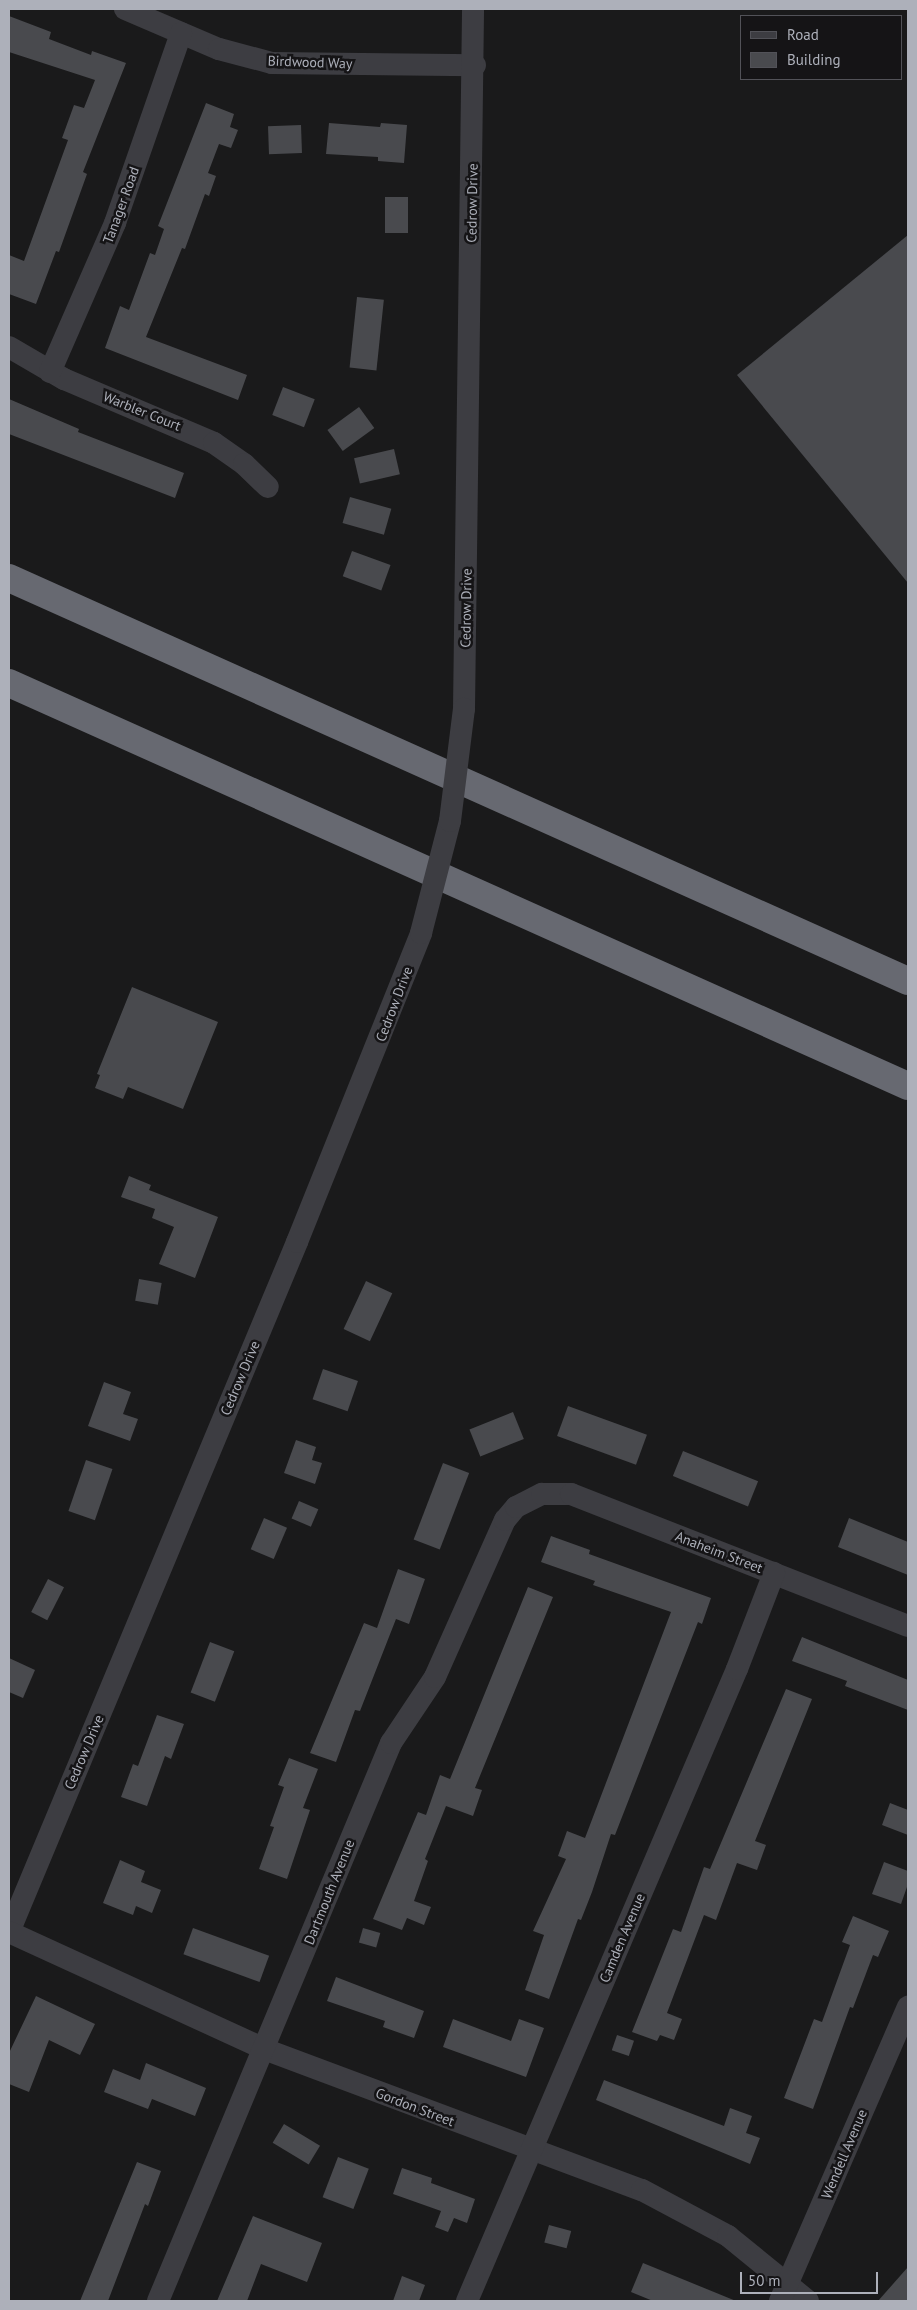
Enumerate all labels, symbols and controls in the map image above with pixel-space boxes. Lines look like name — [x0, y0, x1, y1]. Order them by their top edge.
legend — [740, 15, 902, 80]
text: Road — [787, 25, 819, 44]
text: Building — [787, 50, 841, 69]
street label: Birdwood Way — [267, 52, 353, 72]
street label: Cedrow Drive — [463, 163, 481, 243]
street label: Tanager Road — [99, 164, 143, 246]
street label: Warbler Court — [101, 388, 183, 434]
street label: Cedrow Drive — [457, 568, 475, 648]
street label: Cedrow Drive — [372, 964, 416, 1044]
street label: Cedrow Drive — [217, 1338, 263, 1418]
street label: Anaheim Street — [673, 1528, 765, 1576]
street label: Cedrow Drive — [61, 1712, 107, 1792]
street label: Dartmouth Avenue — [300, 1837, 358, 1947]
street label: Camden Avenue — [596, 1891, 648, 1985]
street label: Gordon Street — [373, 2084, 457, 2130]
street label: Wendell Avenue — [818, 2107, 870, 2201]
scale bar — [742, 2262, 880, 2294]
text: 50 m — [748, 2271, 781, 2290]

